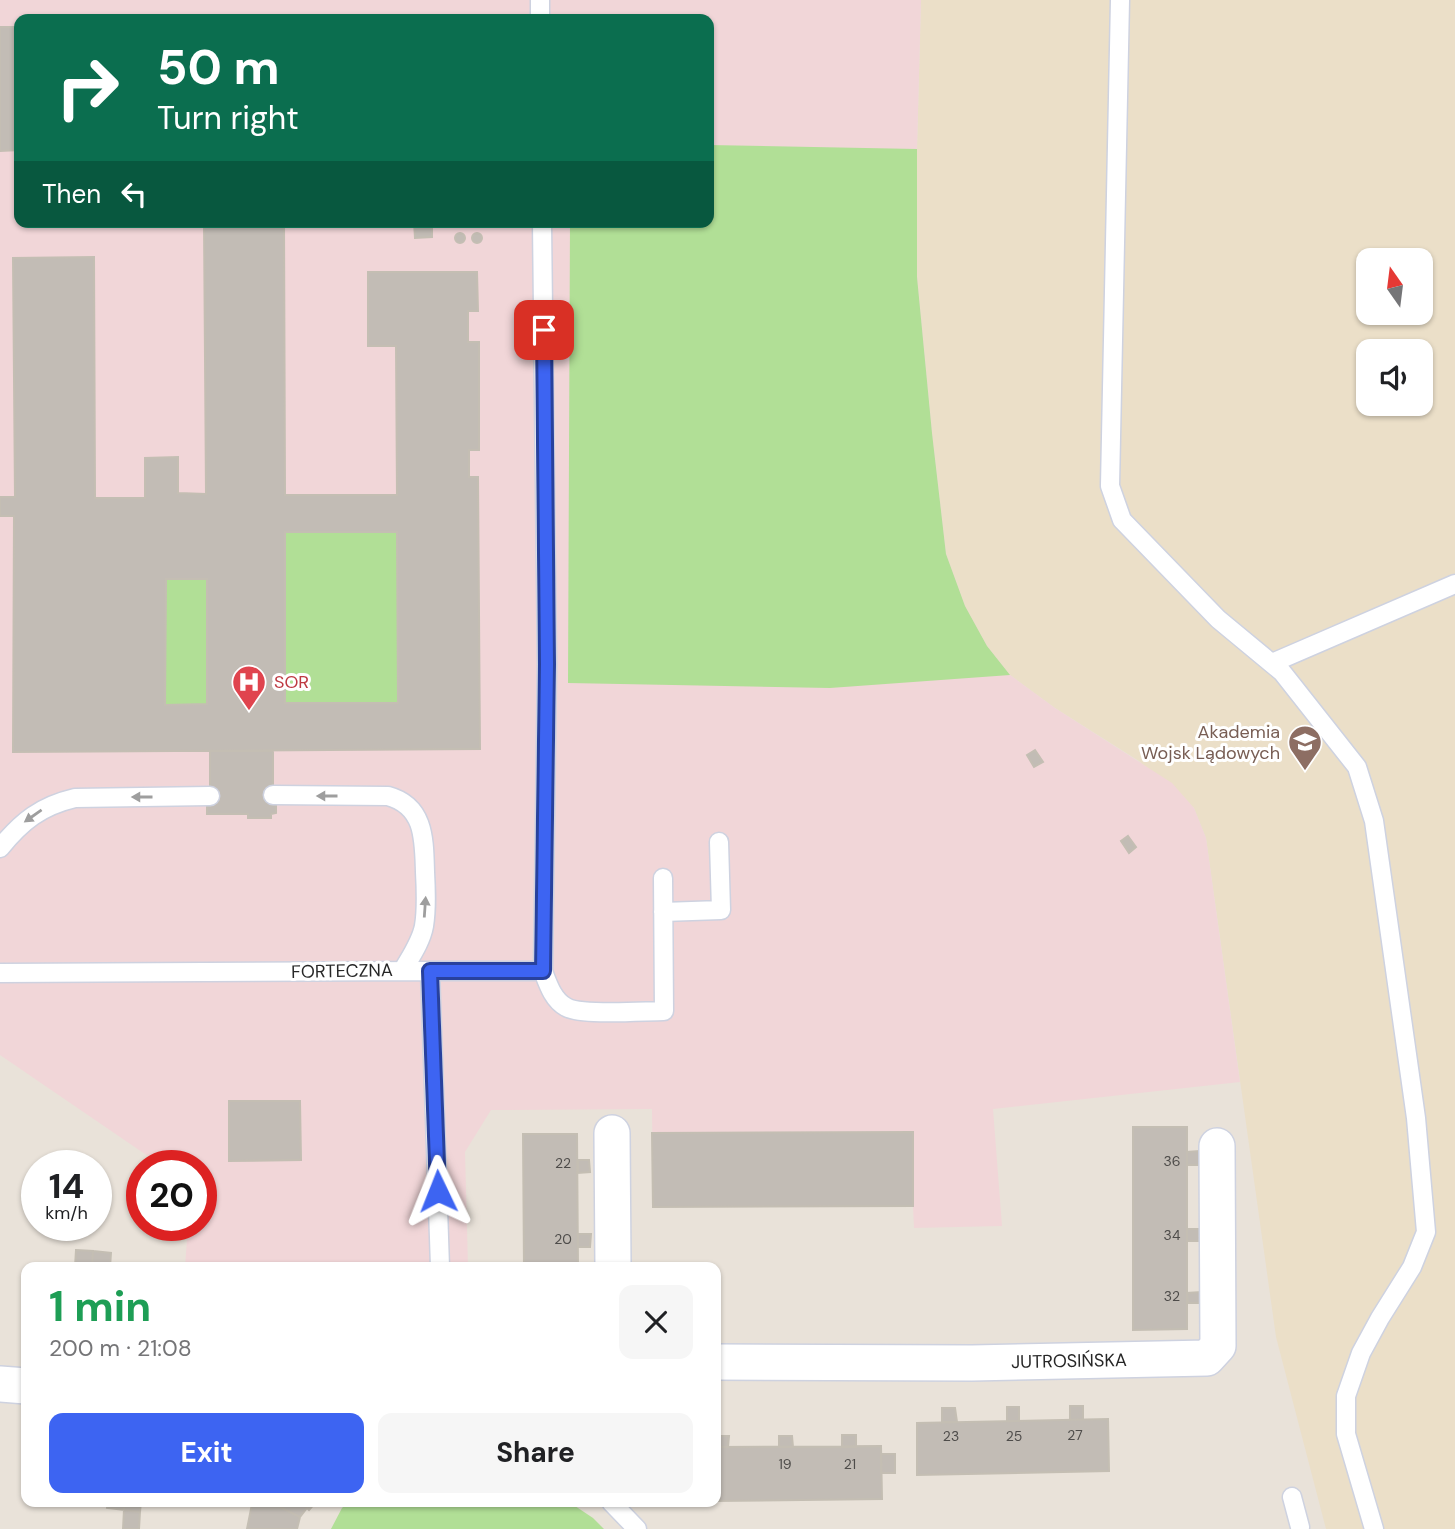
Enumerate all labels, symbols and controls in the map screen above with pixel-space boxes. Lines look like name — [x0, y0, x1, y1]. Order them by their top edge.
text: 50 m — [157, 35, 280, 99]
icon: right — [42, 42, 133, 133]
text: Turn right — [157, 97, 299, 139]
icon: left — [115, 175, 153, 213]
text: Then — [42, 177, 101, 211]
north arrow — [1356, 248, 1433, 326]
map controls — [1356, 248, 1433, 416]
pin — [514, 300, 574, 360]
icon: arrive — [525, 311, 563, 349]
button: sound — [1356, 339, 1433, 416]
hospital icon: SOR — [230, 663, 268, 712]
place label: SOR — [274, 670, 309, 694]
place label: Akademia Wojsk Lądowych — [1141, 720, 1280, 765]
school or university icon: Akademia Wojsk Lądowych — [1286, 723, 1324, 772]
one-way arrow — [315, 790, 337, 802]
one-way arrow — [131, 791, 153, 803]
one-way arrow — [24, 809, 42, 823]
one-way arrow — [420, 896, 431, 918]
street label: FORTECZNA — [291, 958, 393, 984]
speed limit sign: 20 — [126, 1150, 217, 1241]
house number: 36 — [1163, 1152, 1181, 1170]
position arrow — [401, 1154, 475, 1228]
house number: 22 — [555, 1154, 571, 1172]
text: 14 — [49, 1163, 84, 1209]
text: km/h — [45, 1201, 88, 1225]
house number: 34 — [1164, 1226, 1181, 1244]
house number: 20 — [554, 1230, 572, 1248]
text: 1 min — [49, 1279, 151, 1334]
button: close — [619, 1285, 693, 1359]
house number: 32 — [1164, 1287, 1180, 1305]
text: 200 m · 21:08 — [49, 1333, 192, 1363]
street label: JUTROSIŃSKA — [1011, 1348, 1127, 1374]
button: Exit — [49, 1413, 364, 1493]
button: Share — [378, 1413, 693, 1493]
house number: 27 — [1067, 1426, 1083, 1444]
house number: 23 — [943, 1427, 959, 1445]
house number: 25 — [1006, 1427, 1022, 1445]
house number: 19 — [778, 1455, 792, 1473]
house number: 21 — [844, 1455, 856, 1473]

